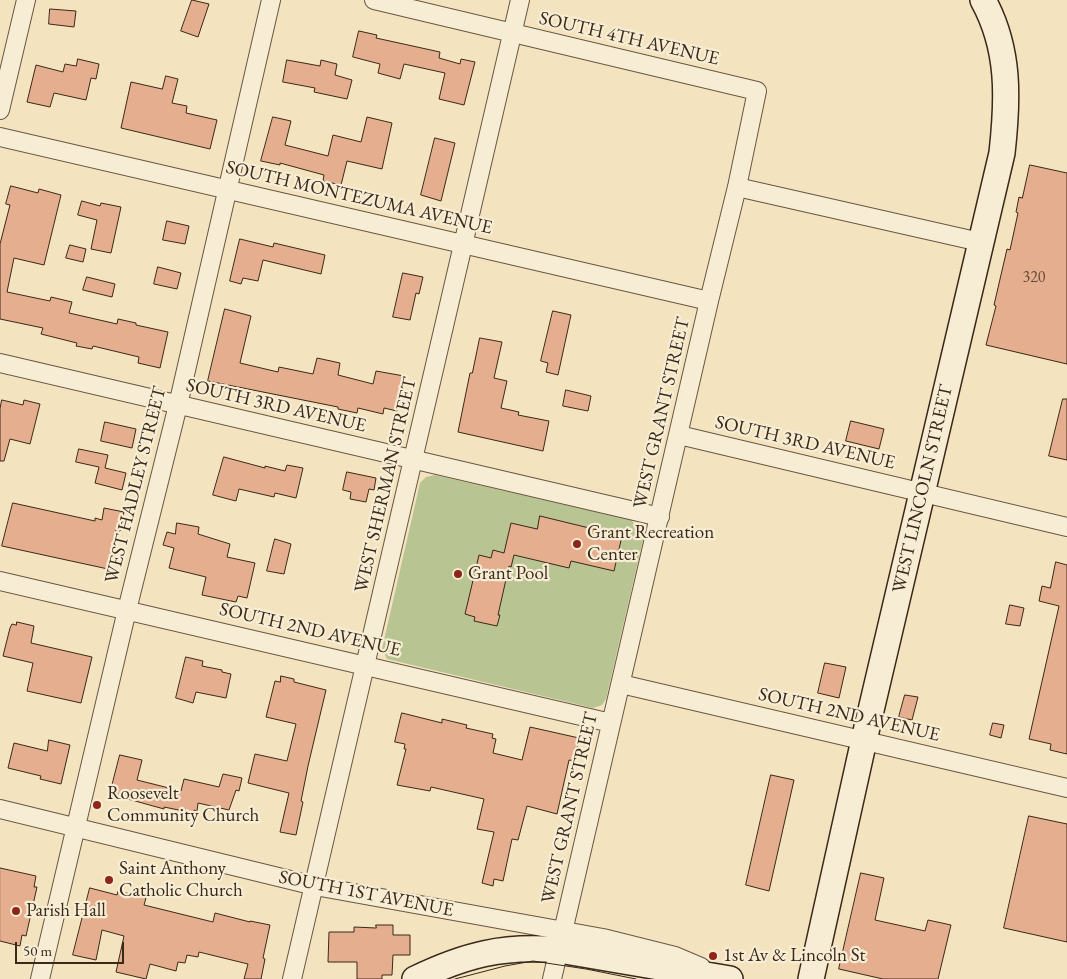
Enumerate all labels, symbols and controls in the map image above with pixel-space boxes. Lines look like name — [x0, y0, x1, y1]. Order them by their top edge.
street label: SOUTH 4TH AVENUE — [537, 7, 721, 71]
street label: SOUTH MONTEZUMA AVENUE — [224, 156, 494, 240]
house number: 320 — [1022, 268, 1046, 288]
street label: WEST GRANT STREET — [629, 315, 695, 511]
street label: SOUTH 3RD AVENUE — [184, 374, 368, 438]
street label: WEST SHERMAN STREET — [350, 375, 422, 595]
street label: WEST LINCOLN STREET — [888, 383, 958, 595]
street label: WEST HADLEY STREET — [100, 384, 172, 586]
street label: SOUTH 3RD AVENUE — [713, 411, 897, 475]
place label: Grant Recreation Center — [587, 522, 714, 566]
marker: Grant Recreation Center — [571, 538, 583, 550]
place label: Grant Pool — [468, 563, 548, 585]
marker: Grant Pool — [452, 568, 464, 580]
street label: SOUTH 2ND AVENUE — [217, 598, 403, 662]
street label: SOUTH 2ND AVENUE — [756, 683, 942, 747]
street label: WEST GRANT STREET — [537, 710, 603, 906]
place label: Roosevelt Community Church — [107, 783, 259, 827]
marker: Roosevelt Community Church — [91, 799, 103, 811]
place label: Saint Anthony Catholic Church — [119, 858, 243, 902]
street label: SOUTH 1ST AVENUE — [277, 866, 455, 922]
marker: Saint Anthony Catholic Church — [103, 874, 115, 886]
place label: Parish Hall — [26, 900, 106, 922]
marker: Parish Hall — [10, 905, 22, 917]
scale bar — [18, 932, 126, 964]
text: 50 m — [23, 941, 52, 960]
place label: 1st Av & Lincoln St — [723, 945, 866, 967]
marker: 1st Av & Lincoln St — [707, 950, 719, 962]

